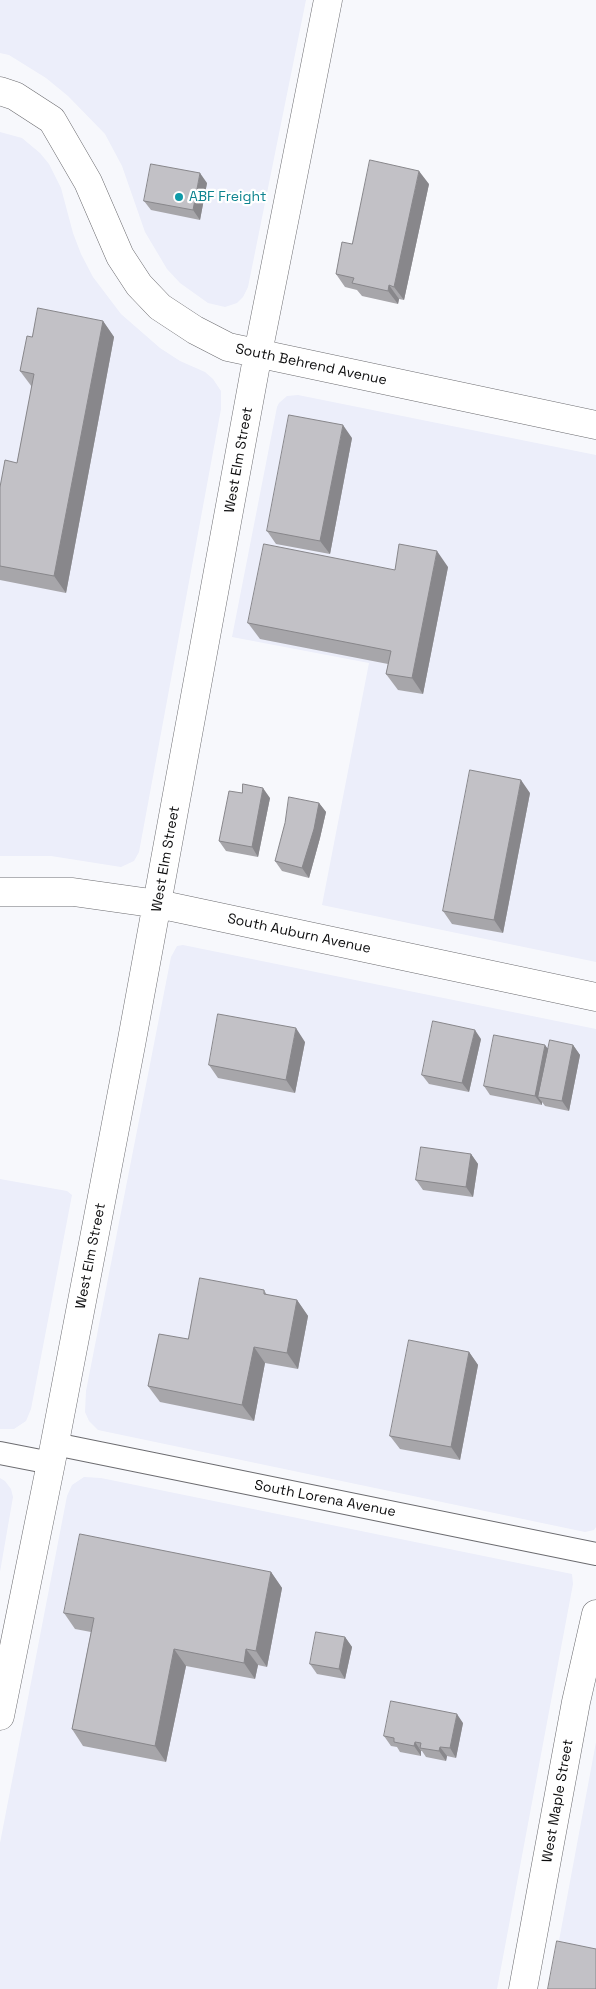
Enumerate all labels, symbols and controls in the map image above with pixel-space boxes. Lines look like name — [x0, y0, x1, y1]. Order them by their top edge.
place label: ABF Freight — [189, 189, 266, 205]
marker: ABF Freight — [173, 191, 185, 203]
street label: South Behrend Avenue — [234, 341, 388, 389]
street label: West Elm Street — [221, 406, 257, 514]
street label: West Elm Street — [148, 805, 184, 913]
street label: South Auburn Avenue — [226, 911, 372, 957]
street label: West Elm Street — [73, 1202, 109, 1310]
street label: South Lorena Avenue — [253, 1477, 397, 1521]
street label: West Maple Street — [539, 1738, 577, 1864]

